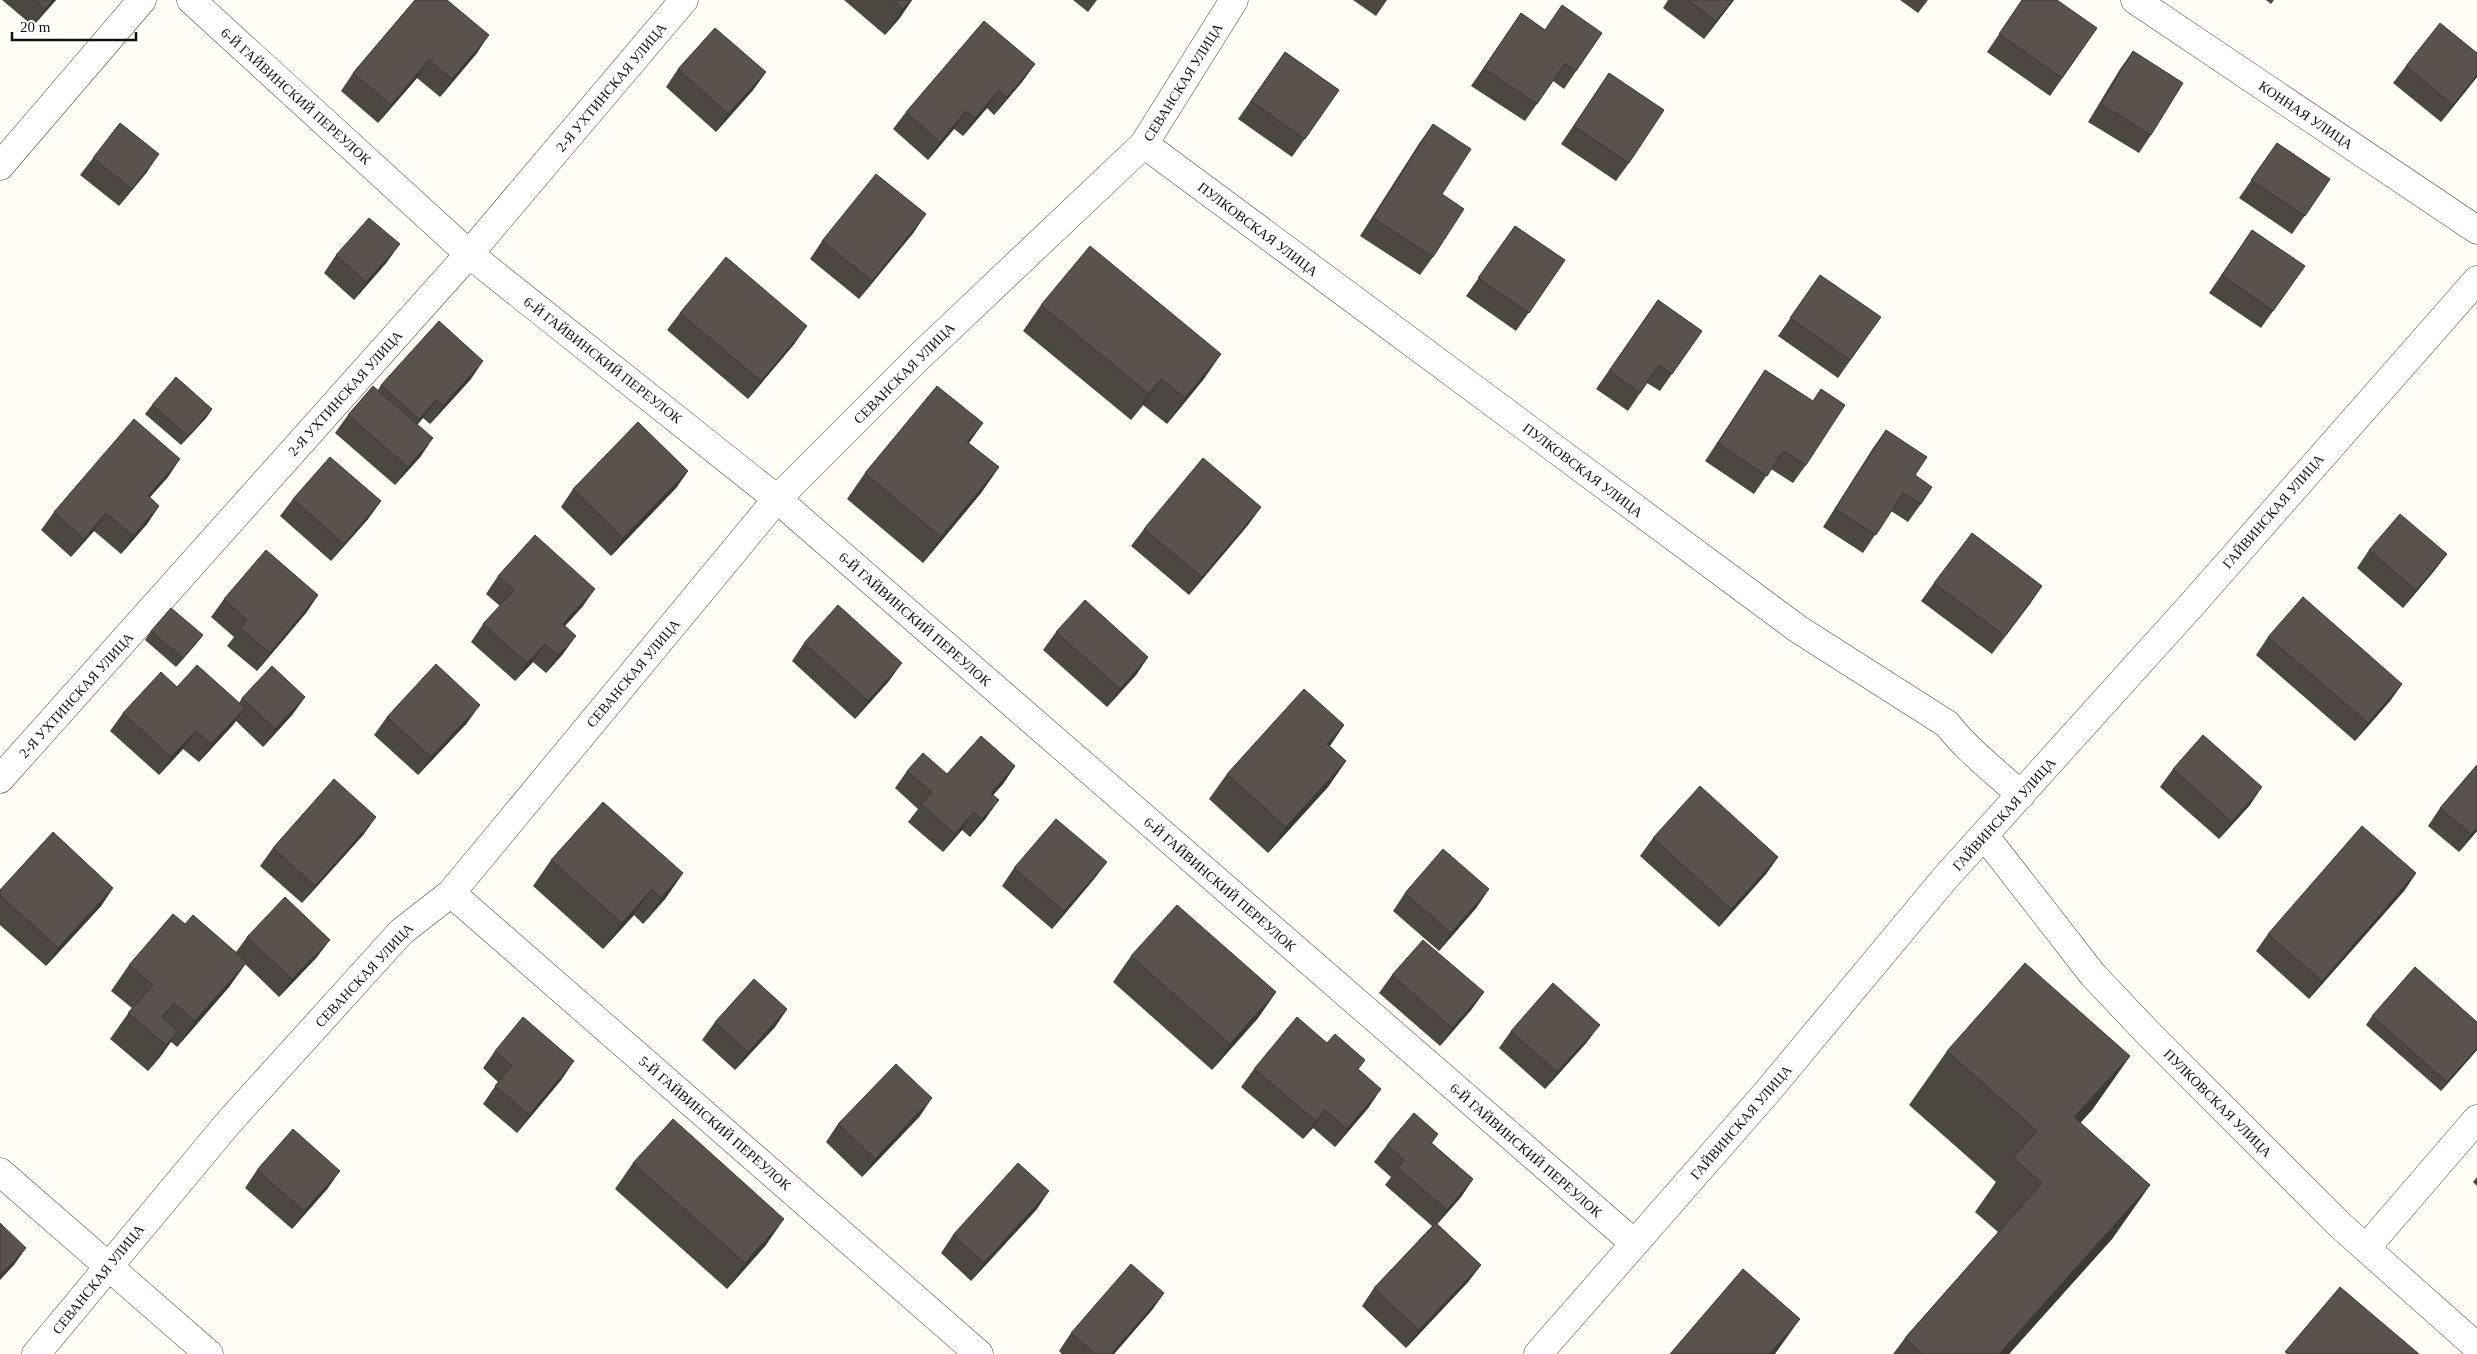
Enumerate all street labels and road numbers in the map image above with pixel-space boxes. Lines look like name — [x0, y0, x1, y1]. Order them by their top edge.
street label: 2-Я УХТИНСКАЯ УЛИЦА — [553, 19, 670, 155]
street label: СЕВАНСКАЯ УЛИЦА — [1141, 20, 1226, 144]
street label: 6-Й ГАЙВИНСКИЙ ПЕРЕУЛОК — [218, 24, 375, 168]
street label: КОННАЯ УЛИЦА — [2256, 78, 2356, 153]
street label: ПУЛКОВСКАЯ УЛИЦА — [1195, 179, 1321, 280]
street label: 6-Й ГАЙВИНСКИЙ ПЕРЕУЛОК — [521, 293, 686, 427]
street label: СЕВАНСКАЯ УЛИЦА — [851, 319, 958, 427]
street label: 2-Я УХТИНСКАЯ УЛИЦА — [285, 327, 406, 459]
street label: ПУЛКОВСКАЯ УЛИЦА — [1520, 420, 1646, 521]
street label: ГАЙВИНСКАЯ УЛИЦА — [2219, 450, 2328, 571]
street label: 6-Й ГАЙВИНСКИЙ ПЕРЕУЛОК — [836, 549, 995, 690]
street label: СЕВАНСКАЯ УЛИЦА — [584, 616, 684, 730]
street label: 2-Я УХТИНСКАЯ УЛИЦА — [16, 629, 137, 761]
street label: ГАЙВИНСКАЯ УЛИЦА — [1949, 754, 2059, 874]
street label: 6-Й ГАЙВИНСКИЙ ПЕРЕУЛОК — [1141, 814, 1300, 955]
street label: СЕВАНСКАЯ УЛИЦА — [312, 920, 417, 1030]
street label: ПУЛКОВСКАЯ УЛИЦА — [2161, 1046, 2275, 1161]
street label: 5-Й ГАЙВИНСКИЙ ПЕРЕУЛОК — [636, 1053, 795, 1194]
street label: ГАЙВИНСКАЯ УЛИЦА — [1687, 1061, 1796, 1182]
street label: 6-Й ГАЙВИНСКИЙ ПЕРЕУЛОК — [1447, 1080, 1606, 1221]
street label: СЕВАНСКАЯ УЛИЦА — [50, 1221, 148, 1337]

